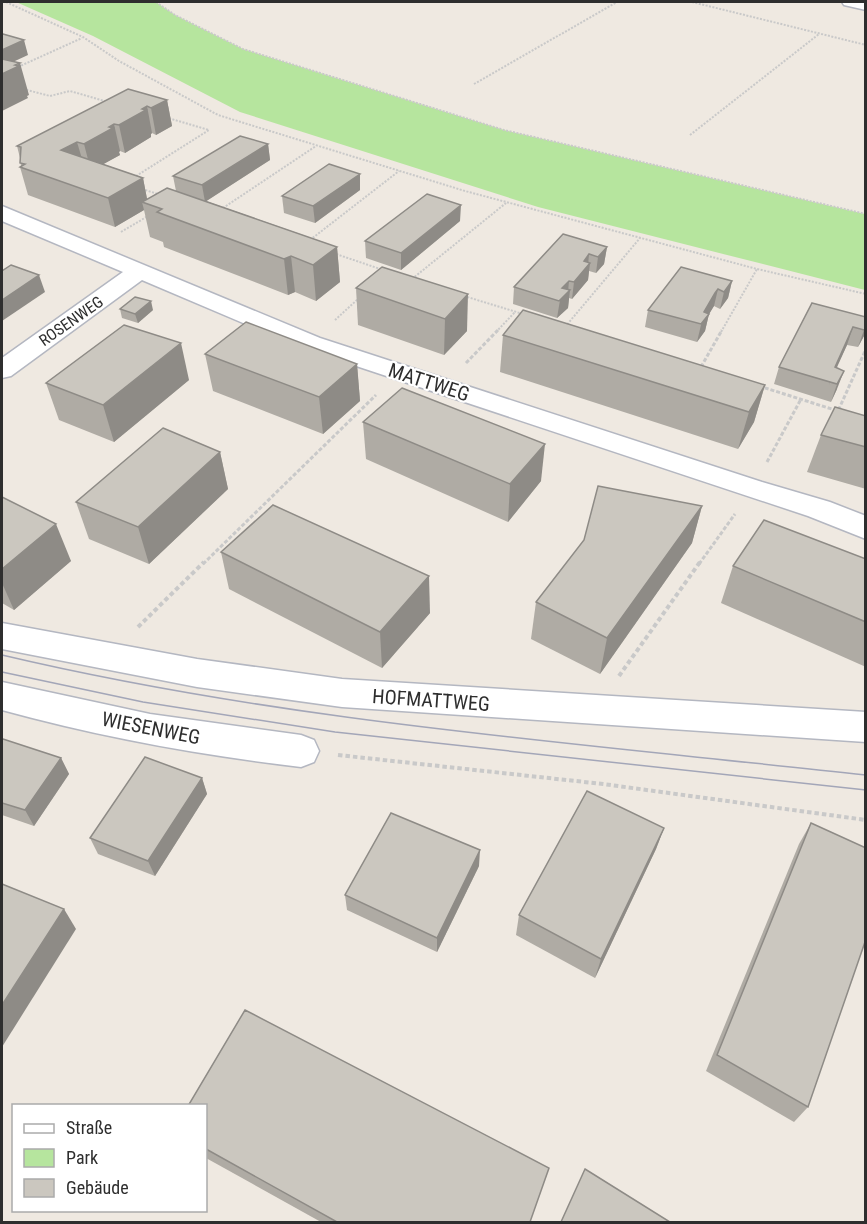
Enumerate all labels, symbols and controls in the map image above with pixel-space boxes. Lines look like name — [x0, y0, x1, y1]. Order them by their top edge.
street label: ROSENWEG — [35, 292, 107, 350]
street label: MATTWEG — [386, 358, 472, 406]
street label: HOFMATTWEG — [371, 684, 491, 716]
street label: WIESENWEG — [100, 707, 202, 749]
legend — [12, 1104, 207, 1212]
text: Straße — [66, 1117, 112, 1138]
text: Park — [66, 1147, 98, 1168]
text: Gebäude — [66, 1177, 129, 1198]

